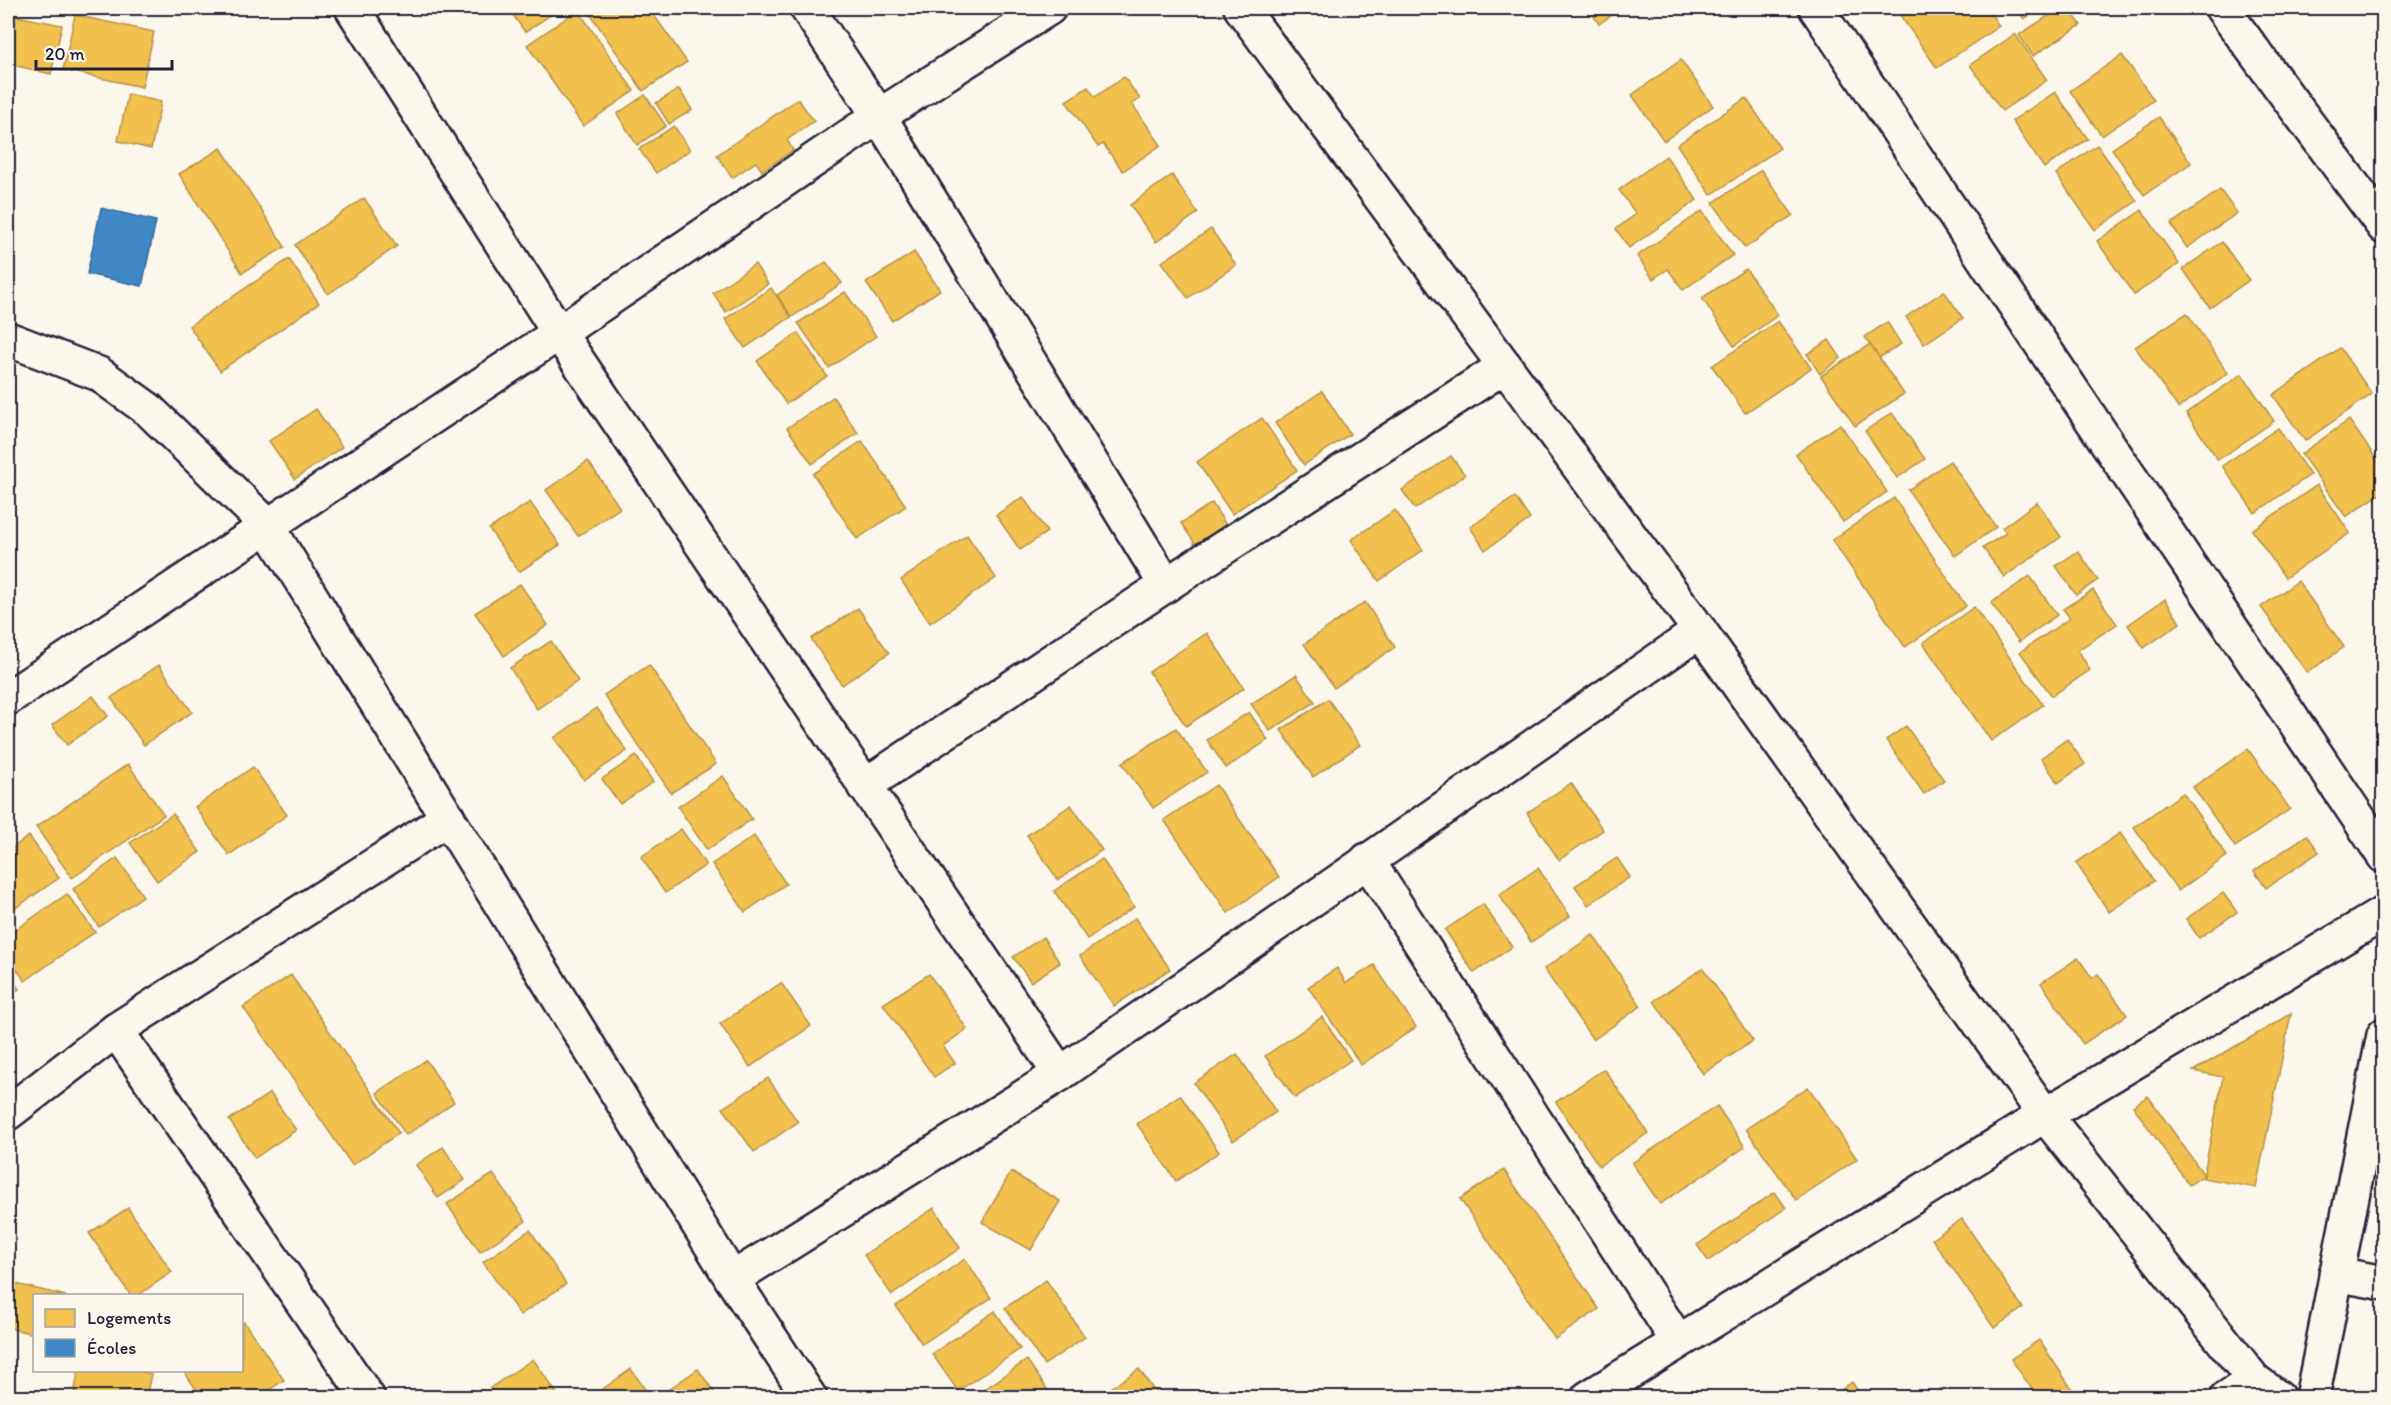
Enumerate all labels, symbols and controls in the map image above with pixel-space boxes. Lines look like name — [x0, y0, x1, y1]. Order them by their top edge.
scale bar — [36, 33, 172, 71]
text: 20 m — [45, 43, 85, 65]
legend — [33, 1294, 243, 1372]
text: Logements — [87, 1307, 171, 1329]
text: Écoles — [87, 1337, 136, 1359]

